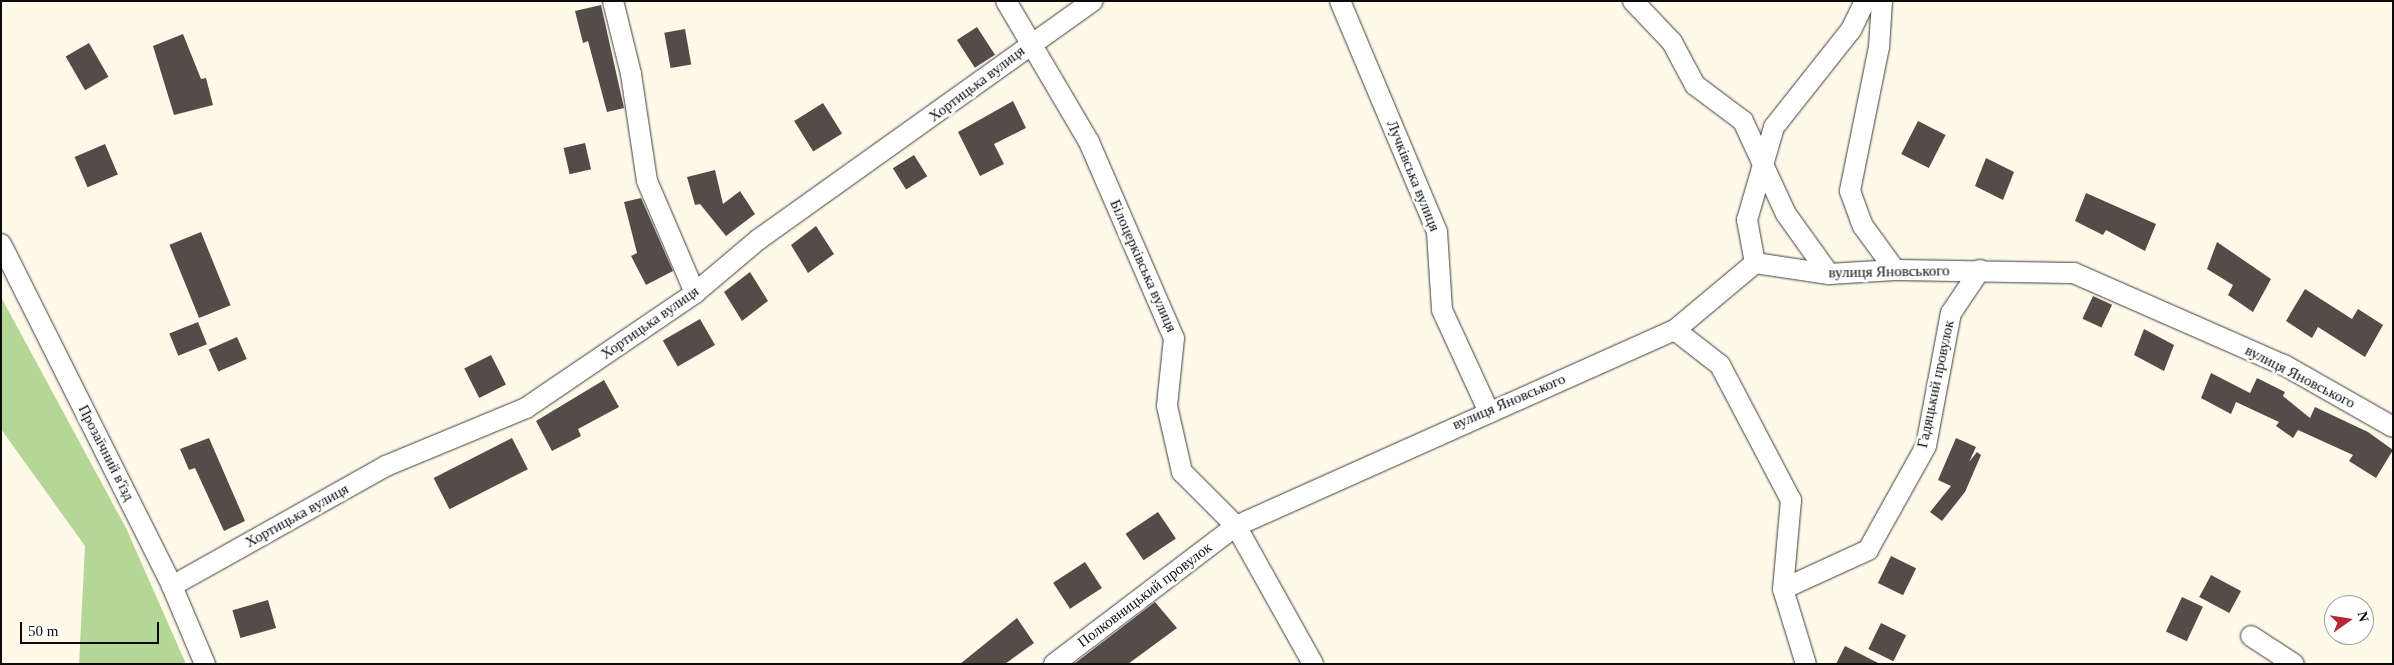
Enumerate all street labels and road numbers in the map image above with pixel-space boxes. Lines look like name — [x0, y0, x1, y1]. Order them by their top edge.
street label: Хортицька вулиця — [925, 42, 1029, 126]
street label: Лучківська вулиця — [1383, 118, 1443, 234]
street label: Білоцерківська вулиця — [1106, 197, 1180, 335]
street label: вулиця Яновського — [1828, 262, 1950, 282]
street label: Хортицька вулиця — [598, 283, 702, 363]
street label: Гадяцький провулок — [1914, 318, 1958, 450]
street label: вулиця Яновського — [2242, 342, 2358, 412]
street label: вулиця Яновського — [1450, 370, 1568, 434]
street label: Прозаїчний в'їзд — [74, 402, 138, 504]
street label: Хортицька вулиця — [242, 480, 352, 552]
street label: Полковницький провулок — [1074, 539, 1216, 651]

